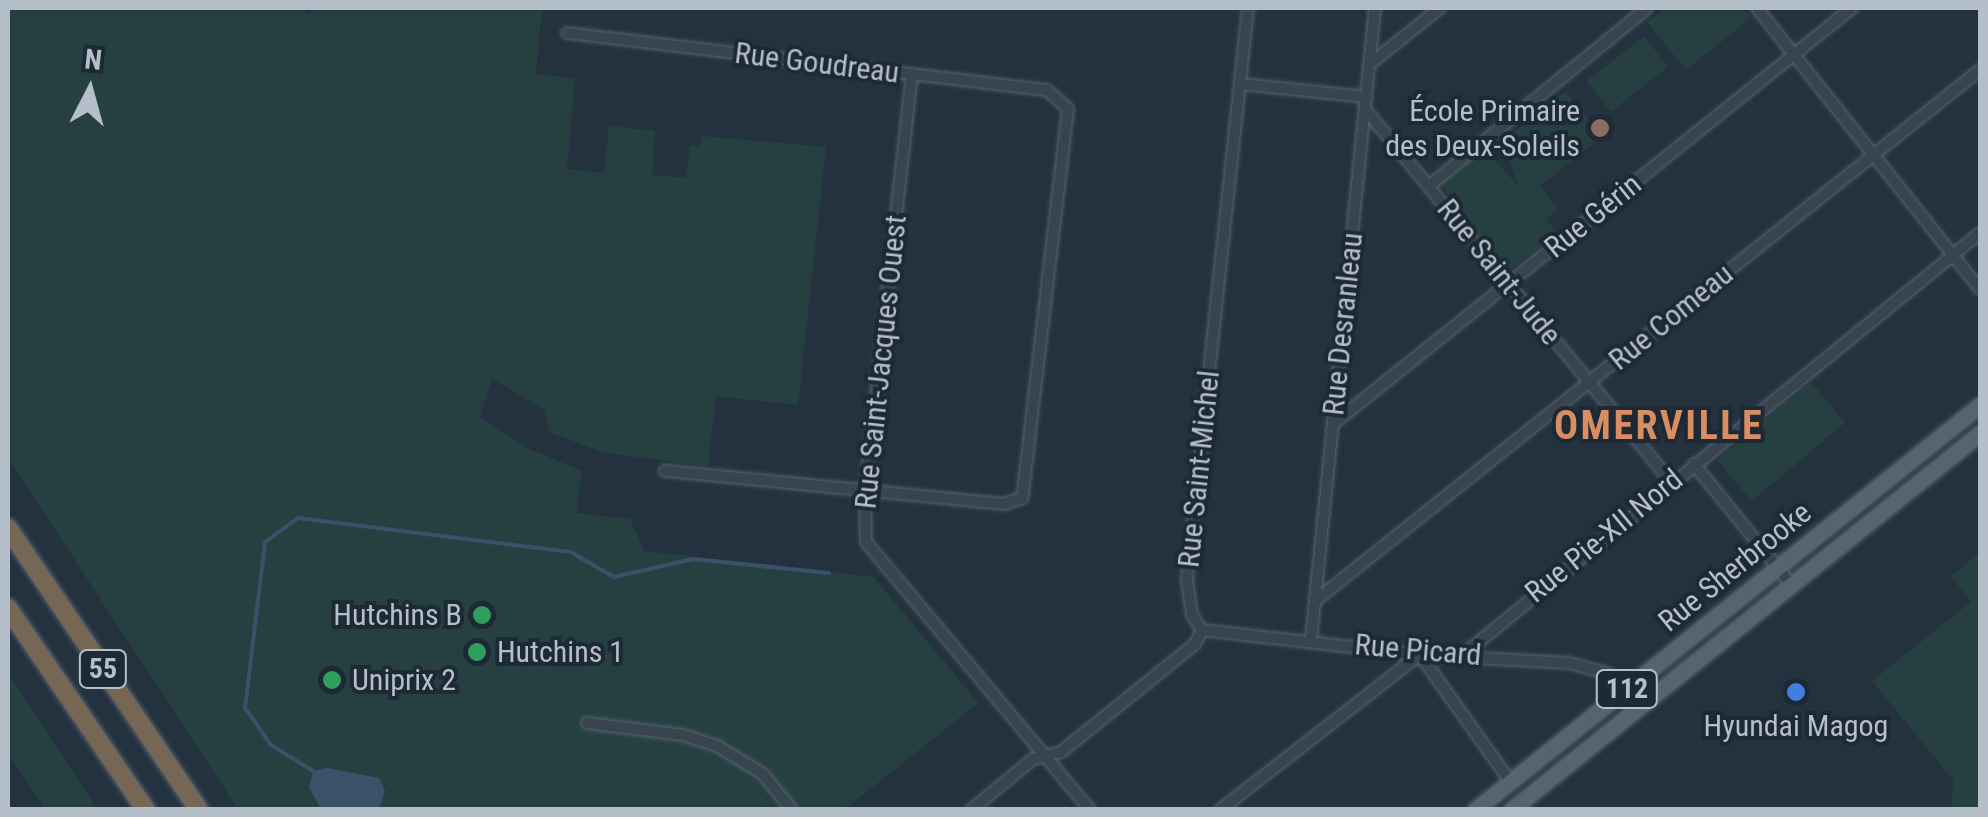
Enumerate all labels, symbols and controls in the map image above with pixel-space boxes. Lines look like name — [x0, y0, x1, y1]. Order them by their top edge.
street label: Rue Goudreau — [733, 35, 901, 91]
north arrow — [40, 40, 140, 140]
text: N — [83, 42, 103, 77]
place label: École Primaire des Deux-Soleils — [1385, 93, 1580, 164]
marker: École Primaire des Deux-Soleils — [1589, 117, 1611, 139]
street label: Rue Gérin — [1537, 166, 1649, 266]
street label: Rue Saint-Jude — [1429, 192, 1569, 352]
street label: Rue Saint-Jacques Ouest — [848, 213, 914, 511]
street label: Rue Desranleau — [1316, 231, 1370, 417]
street label: Rue Comeau — [1602, 256, 1740, 378]
street label: Rue Saint-Michel — [1171, 369, 1227, 569]
district label: OMERVILLE — [1554, 402, 1764, 450]
street label: Rue Pie-XII Nord — [1518, 462, 1690, 610]
street label: Rue Sherbrooke — [1652, 495, 1818, 639]
place label: Hutchins B — [333, 597, 462, 633]
marker: Hutchins B — [471, 604, 493, 626]
street label: Rue Picard — [1353, 627, 1483, 673]
place label: Hutchins 1 — [497, 634, 624, 670]
marker: Hutchins 1 — [466, 641, 488, 663]
road number: 55 — [78, 646, 128, 692]
place label: Uniprix 2 — [352, 662, 456, 698]
road number: 112 — [1594, 666, 1660, 712]
marker: Uniprix 2 — [321, 669, 343, 691]
marker: Hyundai Magog — [1785, 681, 1807, 703]
place label: Hyundai Magog — [1704, 708, 1888, 744]

